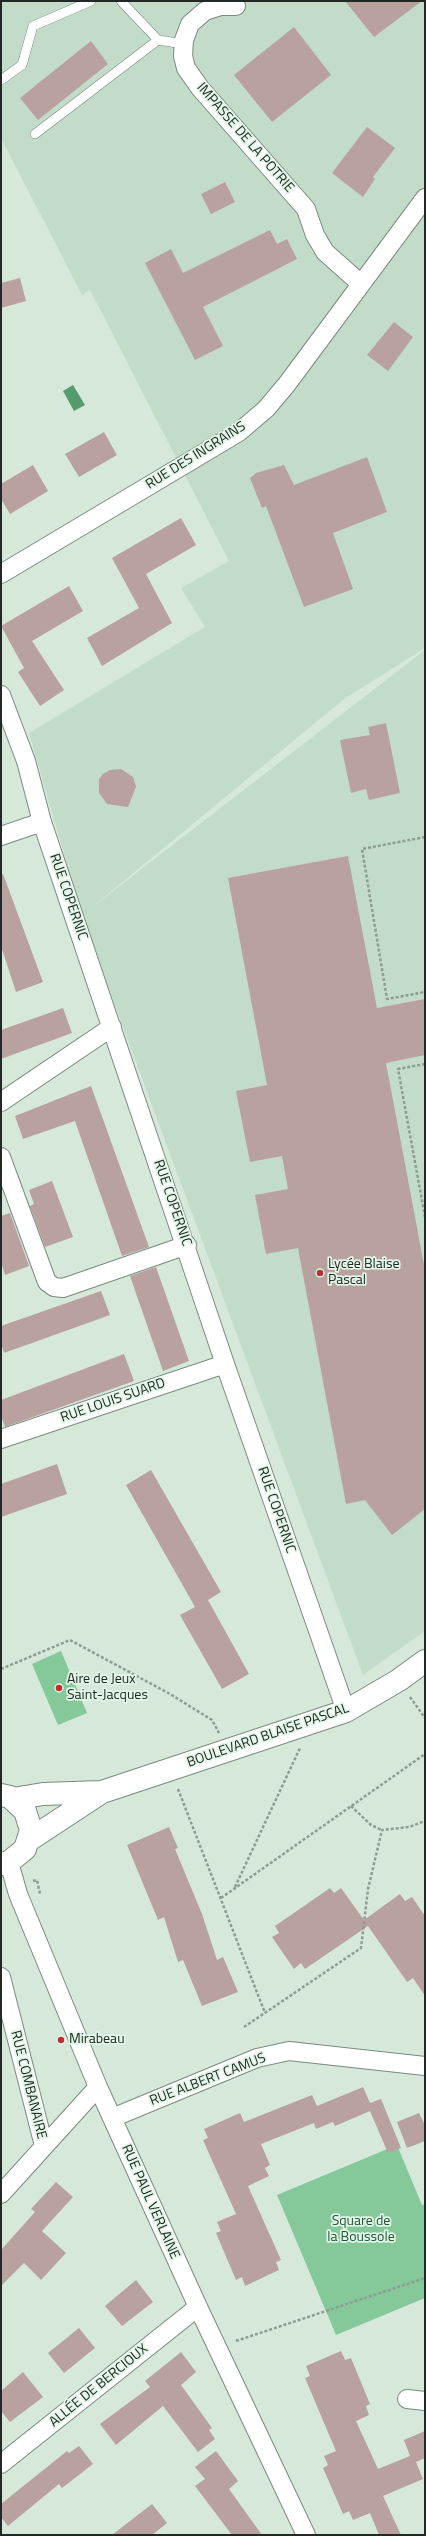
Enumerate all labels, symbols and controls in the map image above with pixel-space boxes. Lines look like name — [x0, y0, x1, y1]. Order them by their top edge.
street label: IMPASSE DE LA POTRIE — [193, 80, 297, 196]
street label: RUE DES INGRAINS — [143, 418, 249, 494]
street label: RUE COPERNIC — [45, 852, 91, 942]
street label: RUE COPERNIC — [149, 1158, 195, 1248]
place label: Lycée Blaise Pascal — [328, 1257, 399, 1290]
marker: Lycée Blaise Pascal — [315, 1268, 325, 1278]
street label: RUE LOUIS SUARD — [58, 1375, 168, 1427]
street label: RUE COPERNIC — [253, 1465, 299, 1555]
place label: Aire de Jeux Saint-Jacques — [67, 1672, 148, 1704]
marker: Aire de Jeux Saint-Jacques — [54, 1683, 64, 1693]
street label: BOULEVARD BLAISE PASCAL — [185, 1700, 351, 1772]
street label: RUE COMBANAIRE — [6, 2029, 50, 2141]
place label: Mirabeau — [69, 2032, 125, 2048]
marker: Mirabeau — [56, 2035, 66, 2045]
street label: RUE ALBERT CAMUS — [148, 2050, 268, 2110]
street label: RUE PAUL VERLAINE — [117, 2142, 183, 2262]
park label: Square de la Boussole — [327, 2214, 395, 2246]
street label: ALLÉE DE BERCIOUX — [46, 2341, 152, 2431]

